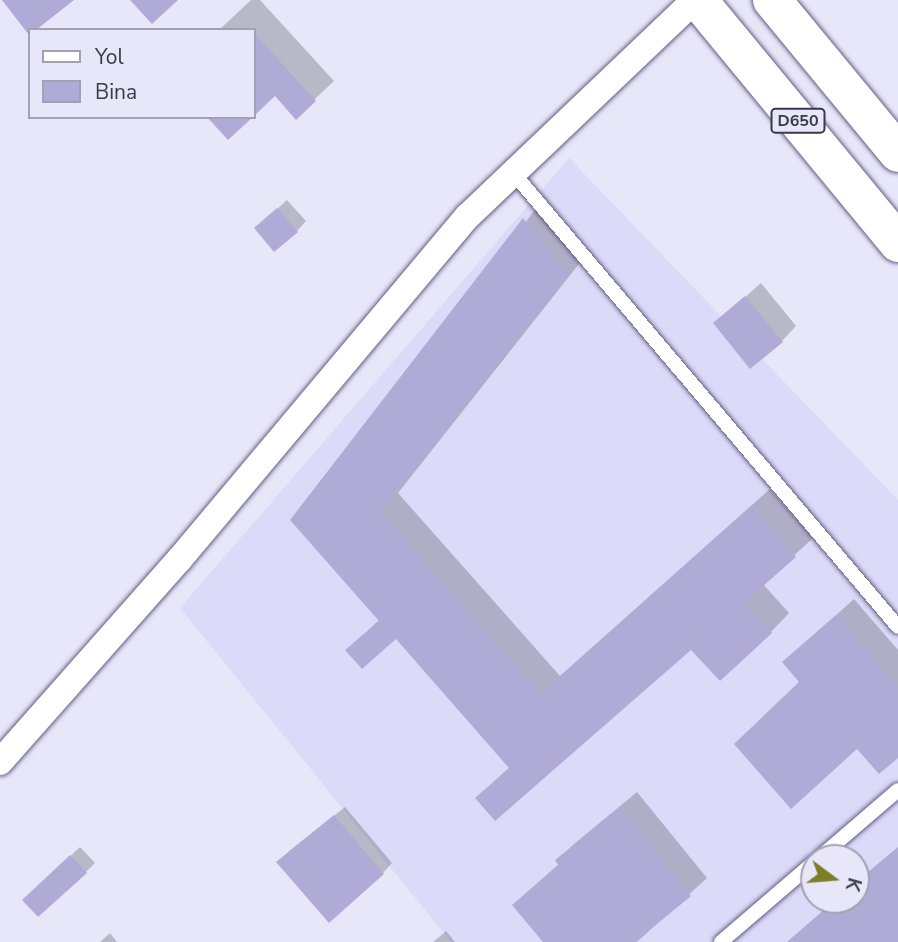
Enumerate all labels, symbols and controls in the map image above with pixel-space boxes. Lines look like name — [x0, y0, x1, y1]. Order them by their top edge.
legend — [28, 28, 256, 119]
text: Yol — [95, 43, 124, 71]
text: Bina — [95, 78, 137, 106]
road number: D650 — [770, 108, 826, 134]
north arrow — [800, 844, 870, 914]
text: K — [839, 875, 868, 894]

